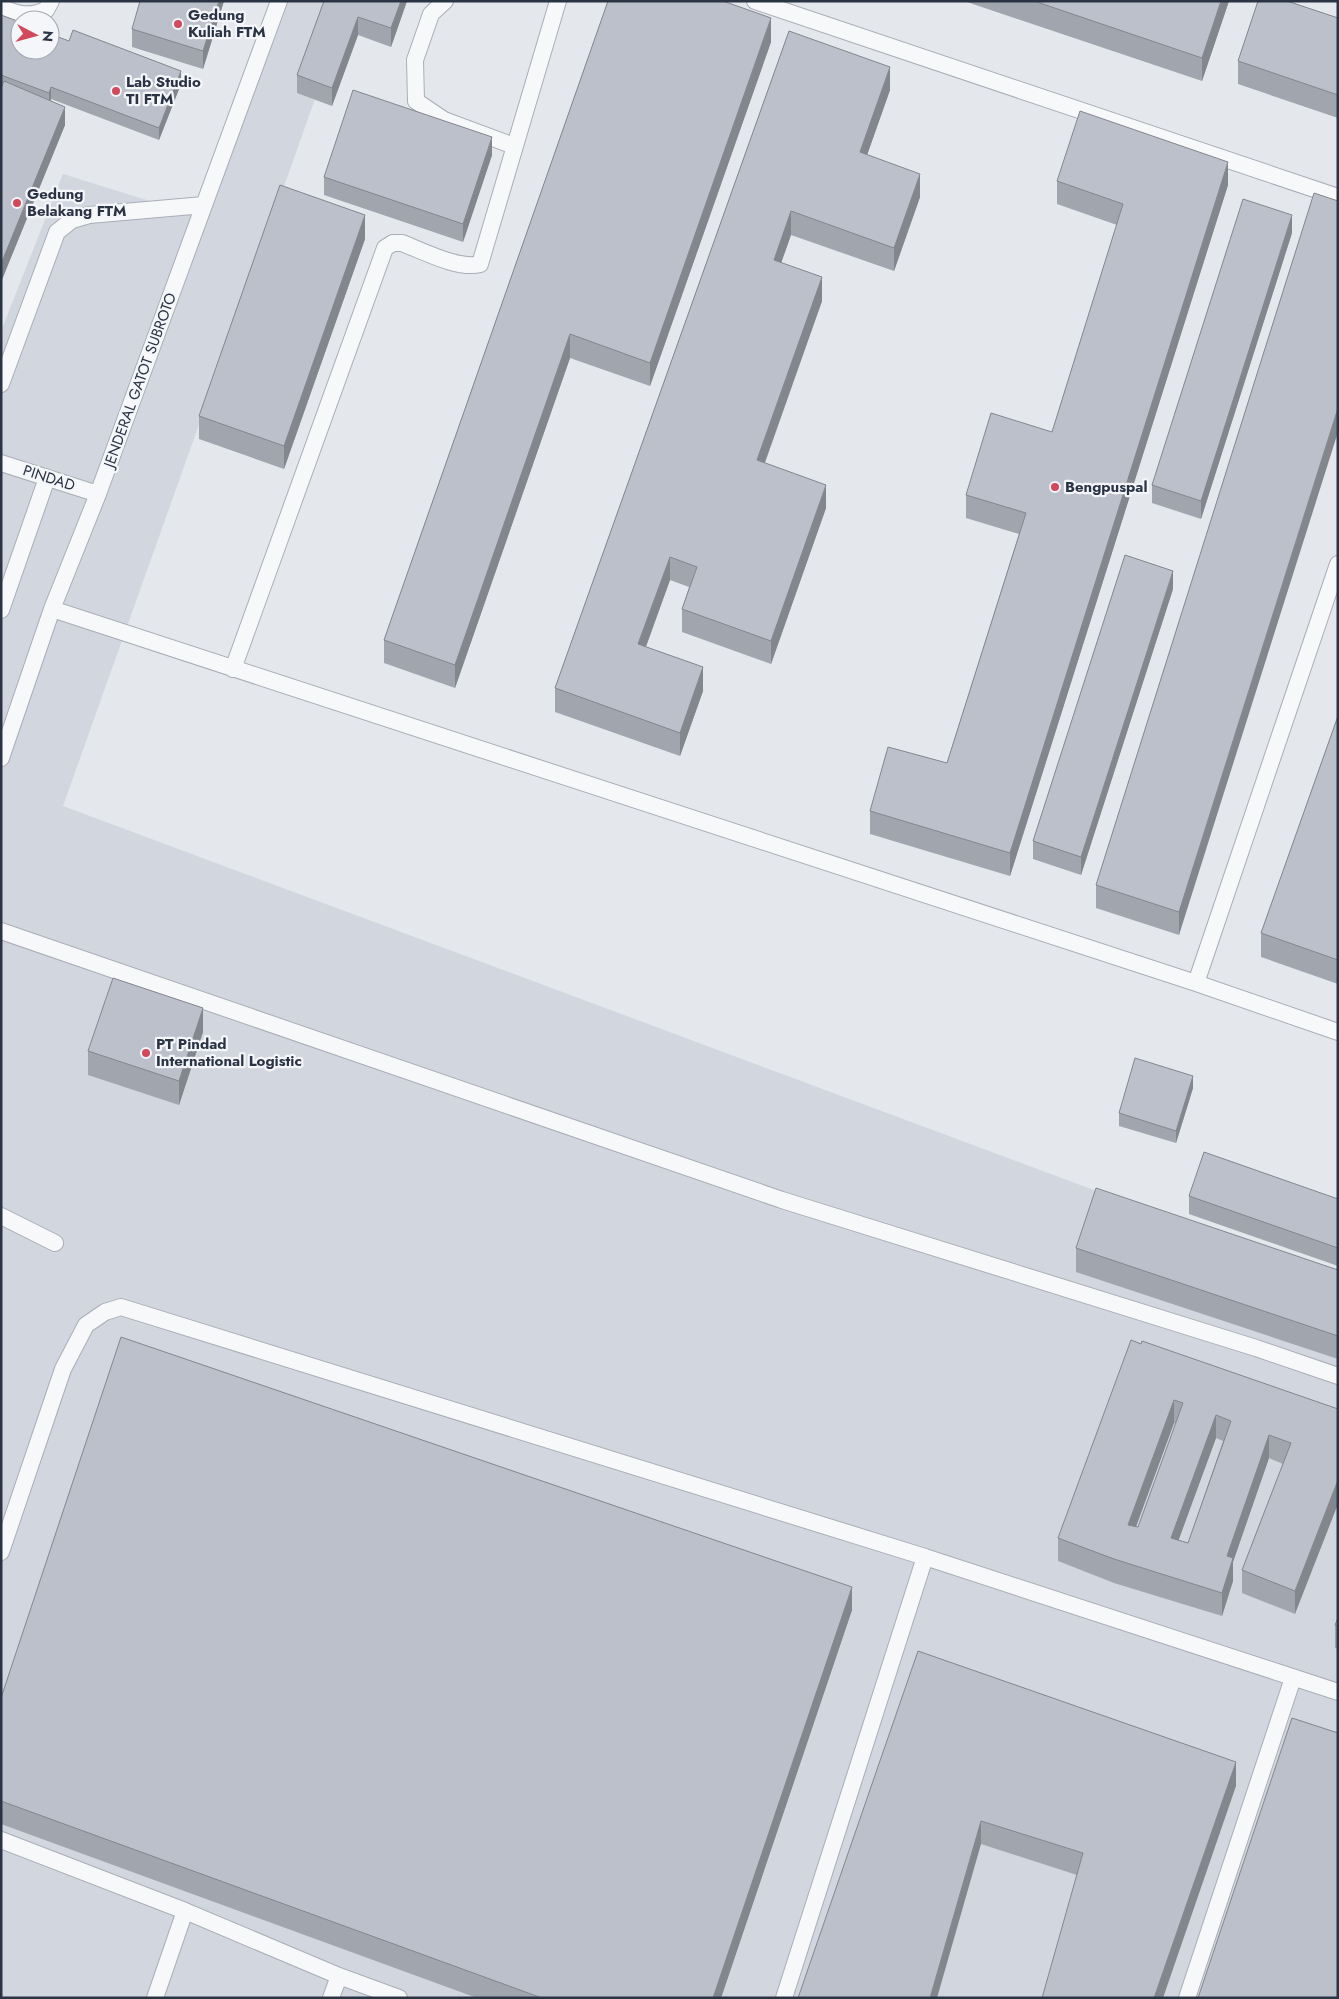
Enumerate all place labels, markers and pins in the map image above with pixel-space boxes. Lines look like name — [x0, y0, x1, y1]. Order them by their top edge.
place label: Gedung Kuliah FTM — [188, 4, 266, 43]
marker: Gedung Kuliah FTM — [172, 18, 184, 30]
place label: Lab Studio TI FTM — [126, 71, 201, 110]
marker: Lab Studio TI FTM — [110, 85, 122, 97]
place label: Gedung Belakang FTM — [27, 183, 126, 222]
marker: Gedung Belakang FTM — [11, 197, 23, 209]
place label: Bengpuspal — [1065, 476, 1147, 498]
marker: Bengpuspal — [1049, 481, 1061, 493]
place label: PT Pindad International Logistic — [156, 1033, 302, 1072]
marker: PT Pindad International Logistic — [140, 1047, 152, 1059]

